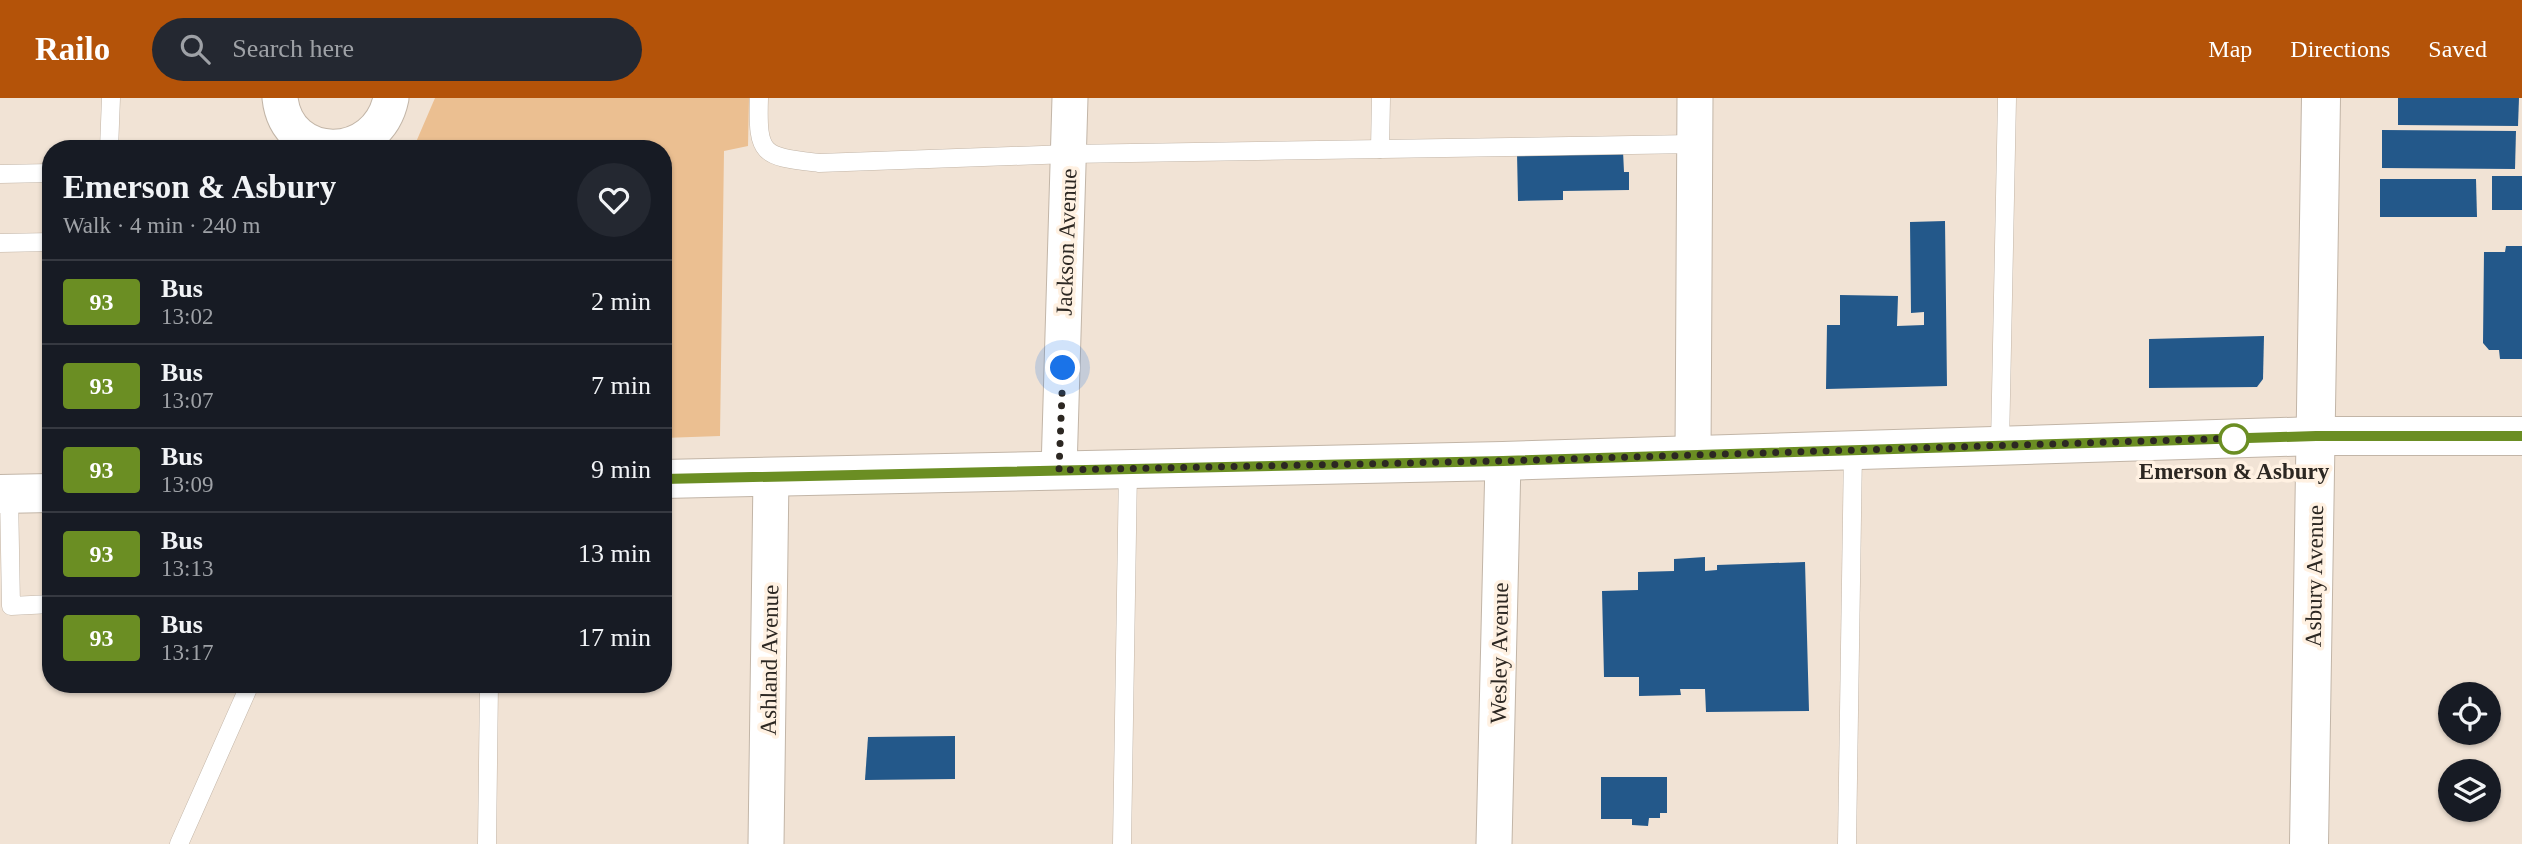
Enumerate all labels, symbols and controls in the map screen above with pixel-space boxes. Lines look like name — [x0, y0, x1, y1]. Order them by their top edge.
search box — [152, 18, 642, 81]
icon: search — [176, 30, 214, 68]
text: Railo — [35, 31, 110, 67]
text: Search here — [232, 34, 354, 63]
text: Map — [2208, 36, 2252, 62]
text: Directions — [2290, 36, 2390, 62]
text: Saved — [2428, 36, 2487, 62]
button: heart — [577, 163, 651, 237]
street label: Jackson Avenue — [1051, 168, 1082, 316]
text: Emerson & Asbury — [63, 169, 336, 205]
text: Walk · 4 min · 240 m — [63, 213, 260, 238]
text: Bus — [161, 274, 203, 303]
text: 2 min — [591, 287, 651, 316]
text: 93 — [90, 289, 114, 315]
text: 13:02 — [161, 304, 213, 329]
your location — [1045, 350, 1080, 385]
text: Bus — [161, 358, 203, 387]
text: 7 min — [591, 371, 651, 400]
text: 93 — [90, 373, 114, 399]
text: 13:07 — [161, 388, 213, 413]
marker: Emerson & Asbury — [2219, 424, 2249, 454]
text: Bus — [161, 442, 203, 471]
text: 9 min — [591, 455, 651, 484]
text: 93 — [90, 457, 114, 483]
place label: Emerson & Asbury — [2139, 459, 2330, 484]
text: 13:09 — [161, 472, 213, 497]
street label: Asbury Avenue — [2301, 505, 2328, 647]
text: Bus — [161, 526, 203, 555]
text: 13 min — [578, 539, 651, 568]
text: 93 — [90, 541, 114, 567]
text: 13:13 — [161, 556, 213, 581]
street label: Wesley Avenue — [1486, 582, 1513, 724]
street label: Ashland Avenue — [756, 584, 783, 736]
text: Bus — [161, 610, 203, 639]
text: 17 min — [578, 623, 651, 652]
text: 93 — [90, 625, 114, 651]
text: 13:17 — [161, 640, 213, 665]
map controls — [2438, 682, 2501, 822]
button: locate — [2438, 682, 2501, 745]
button: layers — [2438, 759, 2501, 822]

